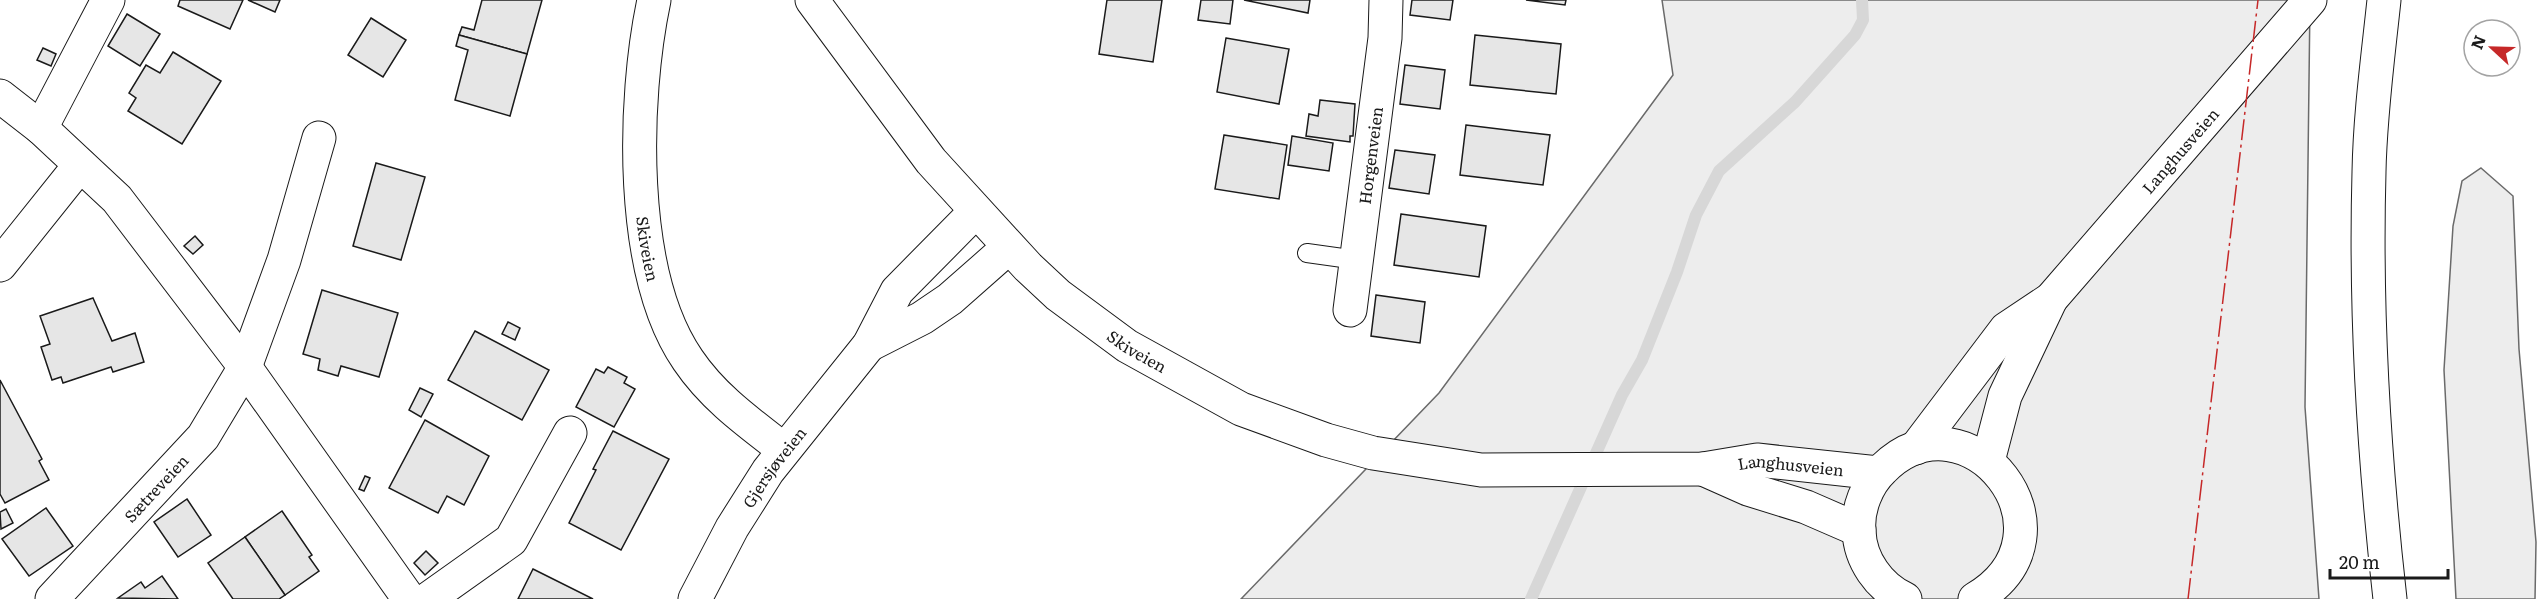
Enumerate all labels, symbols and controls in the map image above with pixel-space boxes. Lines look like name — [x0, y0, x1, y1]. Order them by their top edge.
north arrow — [2462, 18, 2522, 78]
text: N — [2464, 31, 2491, 53]
street label: Langhusveien — [2136, 102, 2224, 199]
street label: Horgenveien — [1352, 105, 1388, 206]
street label: Skiveien — [631, 215, 666, 284]
street label: Skiveien — [1103, 324, 1172, 378]
street label: Gjersjøveien — [736, 421, 812, 512]
street label: Sætreveien — [118, 448, 194, 527]
street label: Langhusveien — [1736, 448, 1845, 481]
scale bar — [2330, 542, 2448, 580]
text: 20 m — [2339, 548, 2380, 575]

